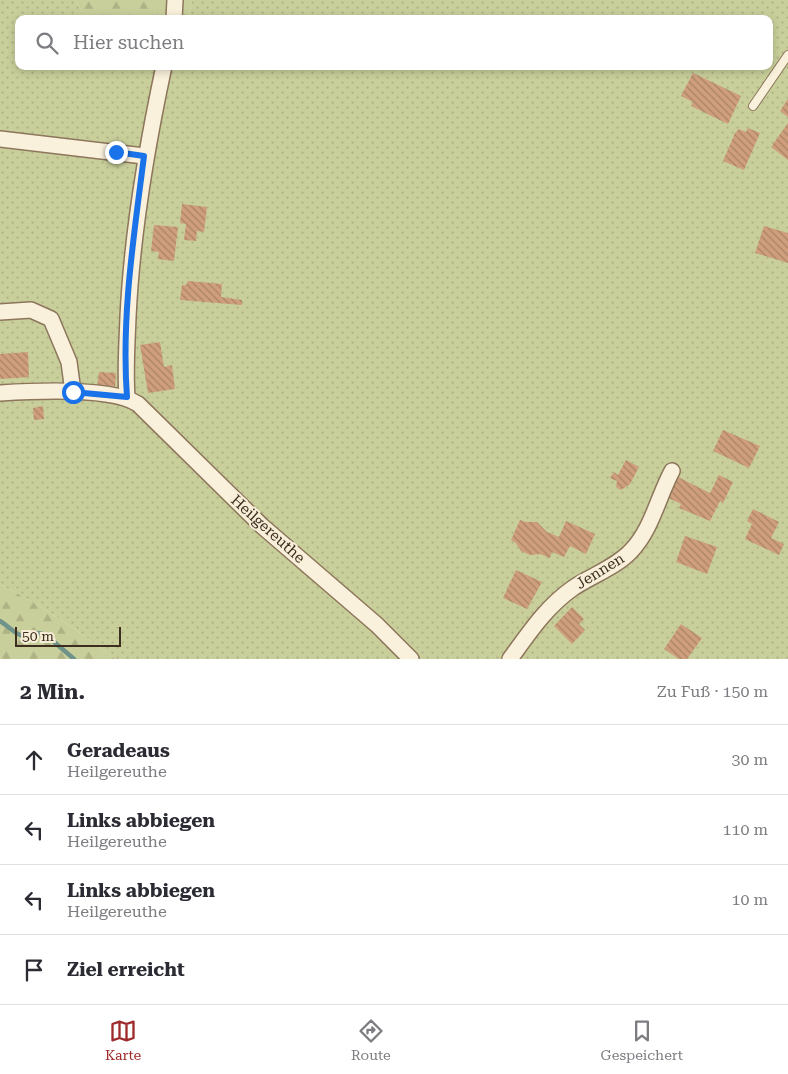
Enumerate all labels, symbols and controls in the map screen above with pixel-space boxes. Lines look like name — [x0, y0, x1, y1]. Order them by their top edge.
search box — [15, 15, 773, 70]
icon: search — [33, 29, 61, 57]
text: Hier suchen — [73, 31, 184, 54]
route end — [105, 141, 128, 164]
route start — [62, 381, 85, 404]
street label: Heilgereuthe — [227, 491, 309, 567]
street label: Jennen — [572, 549, 628, 593]
scale bar — [15, 624, 121, 647]
text: 50 m — [22, 628, 54, 644]
text: 2 Min. — [20, 680, 85, 704]
text: Zu Fuß · 150 m — [657, 682, 768, 701]
text: Geradeaus — [67, 739, 170, 762]
icon: ahead — [20, 746, 48, 774]
text: 30 m — [731, 750, 768, 769]
text: Heilgereuthe — [67, 762, 167, 781]
text: Links abbiegen — [67, 809, 215, 832]
icon: left — [20, 816, 48, 844]
text: 110 m — [722, 820, 768, 839]
text: Heilgereuthe — [67, 832, 167, 851]
text: Links abbiegen — [67, 879, 215, 902]
icon: left — [20, 886, 48, 914]
text: 10 m — [731, 890, 768, 909]
text: Heilgereuthe — [67, 902, 167, 921]
icon: arrive — [20, 956, 48, 984]
text: Ziel erreicht — [67, 958, 185, 981]
tab: Karte — [105, 1017, 141, 1063]
tab: Route — [351, 1017, 391, 1063]
tab: Gespeichert — [601, 1017, 683, 1063]

